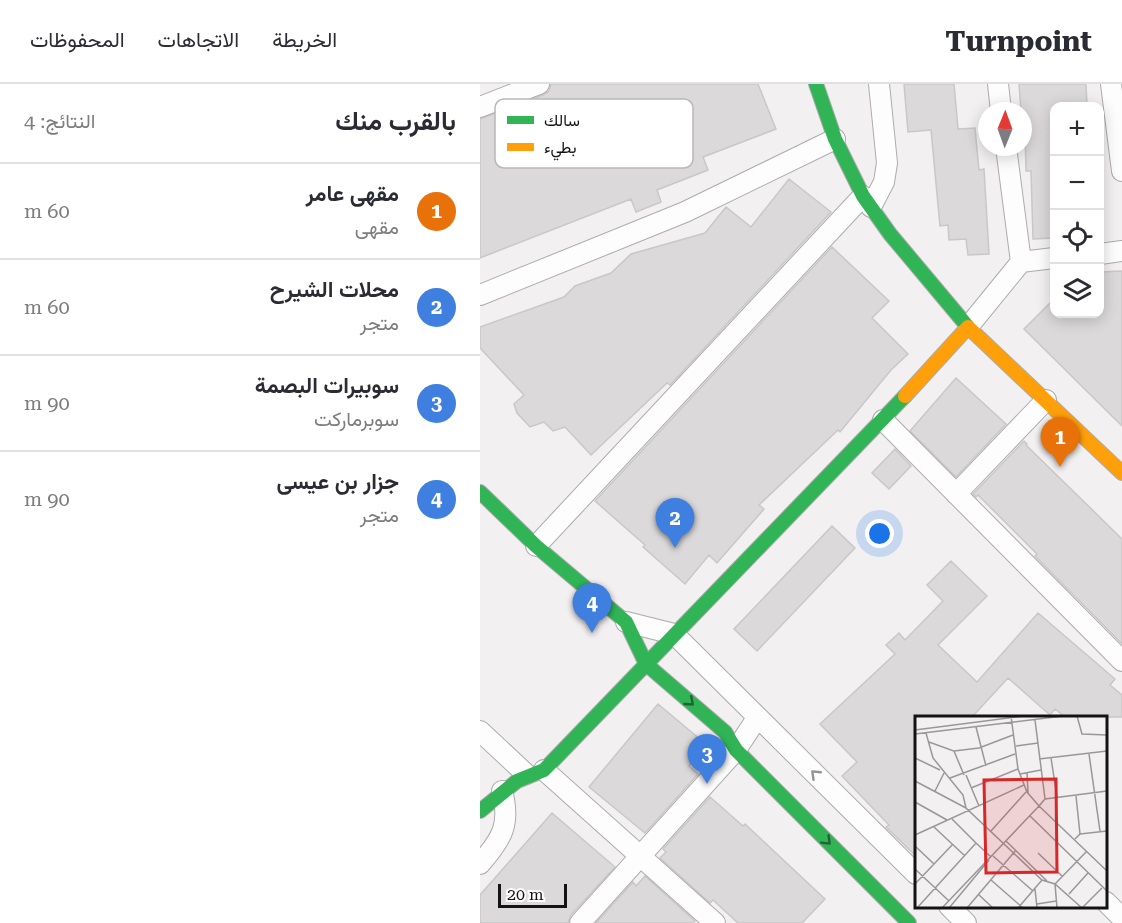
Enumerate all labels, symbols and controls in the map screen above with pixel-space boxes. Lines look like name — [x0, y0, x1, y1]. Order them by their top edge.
text: Turnpoint — [945, 25, 1092, 58]
text: المحفوظات — [30, 28, 125, 52]
text: الاتجاهات — [158, 28, 239, 52]
text: الخريطة — [272, 28, 337, 52]
legend — [495, 99, 693, 168]
north arrow — [978, 102, 1032, 156]
map controls — [1050, 102, 1104, 318]
button: + — [1050, 102, 1104, 156]
text: بالقرب منك — [335, 106, 456, 136]
text: النتائج: 4 — [24, 109, 95, 133]
text: سالك — [544, 111, 580, 130]
text: بطيء — [544, 138, 576, 161]
button: − — [1050, 156, 1104, 210]
text: مقهى عامر — [306, 181, 399, 206]
text: 60 m — [24, 199, 70, 223]
text: 1 — [431, 199, 442, 223]
button: locate — [1050, 210, 1104, 264]
text: مقهى — [355, 215, 399, 239]
button: layers — [1050, 264, 1104, 318]
text: محلات الشيرح — [270, 277, 399, 302]
text: 60 m — [24, 295, 70, 319]
text: 2 — [431, 295, 442, 319]
text: متجر — [360, 311, 399, 335]
text: سوبيرات البصمة — [255, 373, 399, 398]
text: 90 m — [24, 391, 70, 415]
text: 3 — [431, 391, 442, 415]
text: سوبرماركت — [314, 407, 399, 431]
pin: 1 — [1040, 418, 1080, 467]
text: جزار بن عيسى — [277, 469, 399, 494]
text: 90 m — [24, 487, 70, 511]
text: 4 — [431, 487, 442, 511]
pin: 2 — [656, 498, 694, 548]
text: متجر — [360, 503, 399, 527]
your location — [865, 519, 894, 548]
pin: 4 — [572, 584, 612, 633]
one-way arrow — [683, 695, 694, 706]
inset map — [915, 716, 1107, 908]
pin: 3 — [688, 734, 726, 784]
one-way arrow — [811, 771, 822, 782]
one-way arrow — [819, 833, 830, 844]
scale bar — [498, 881, 567, 908]
text: 20 m — [507, 885, 544, 904]

